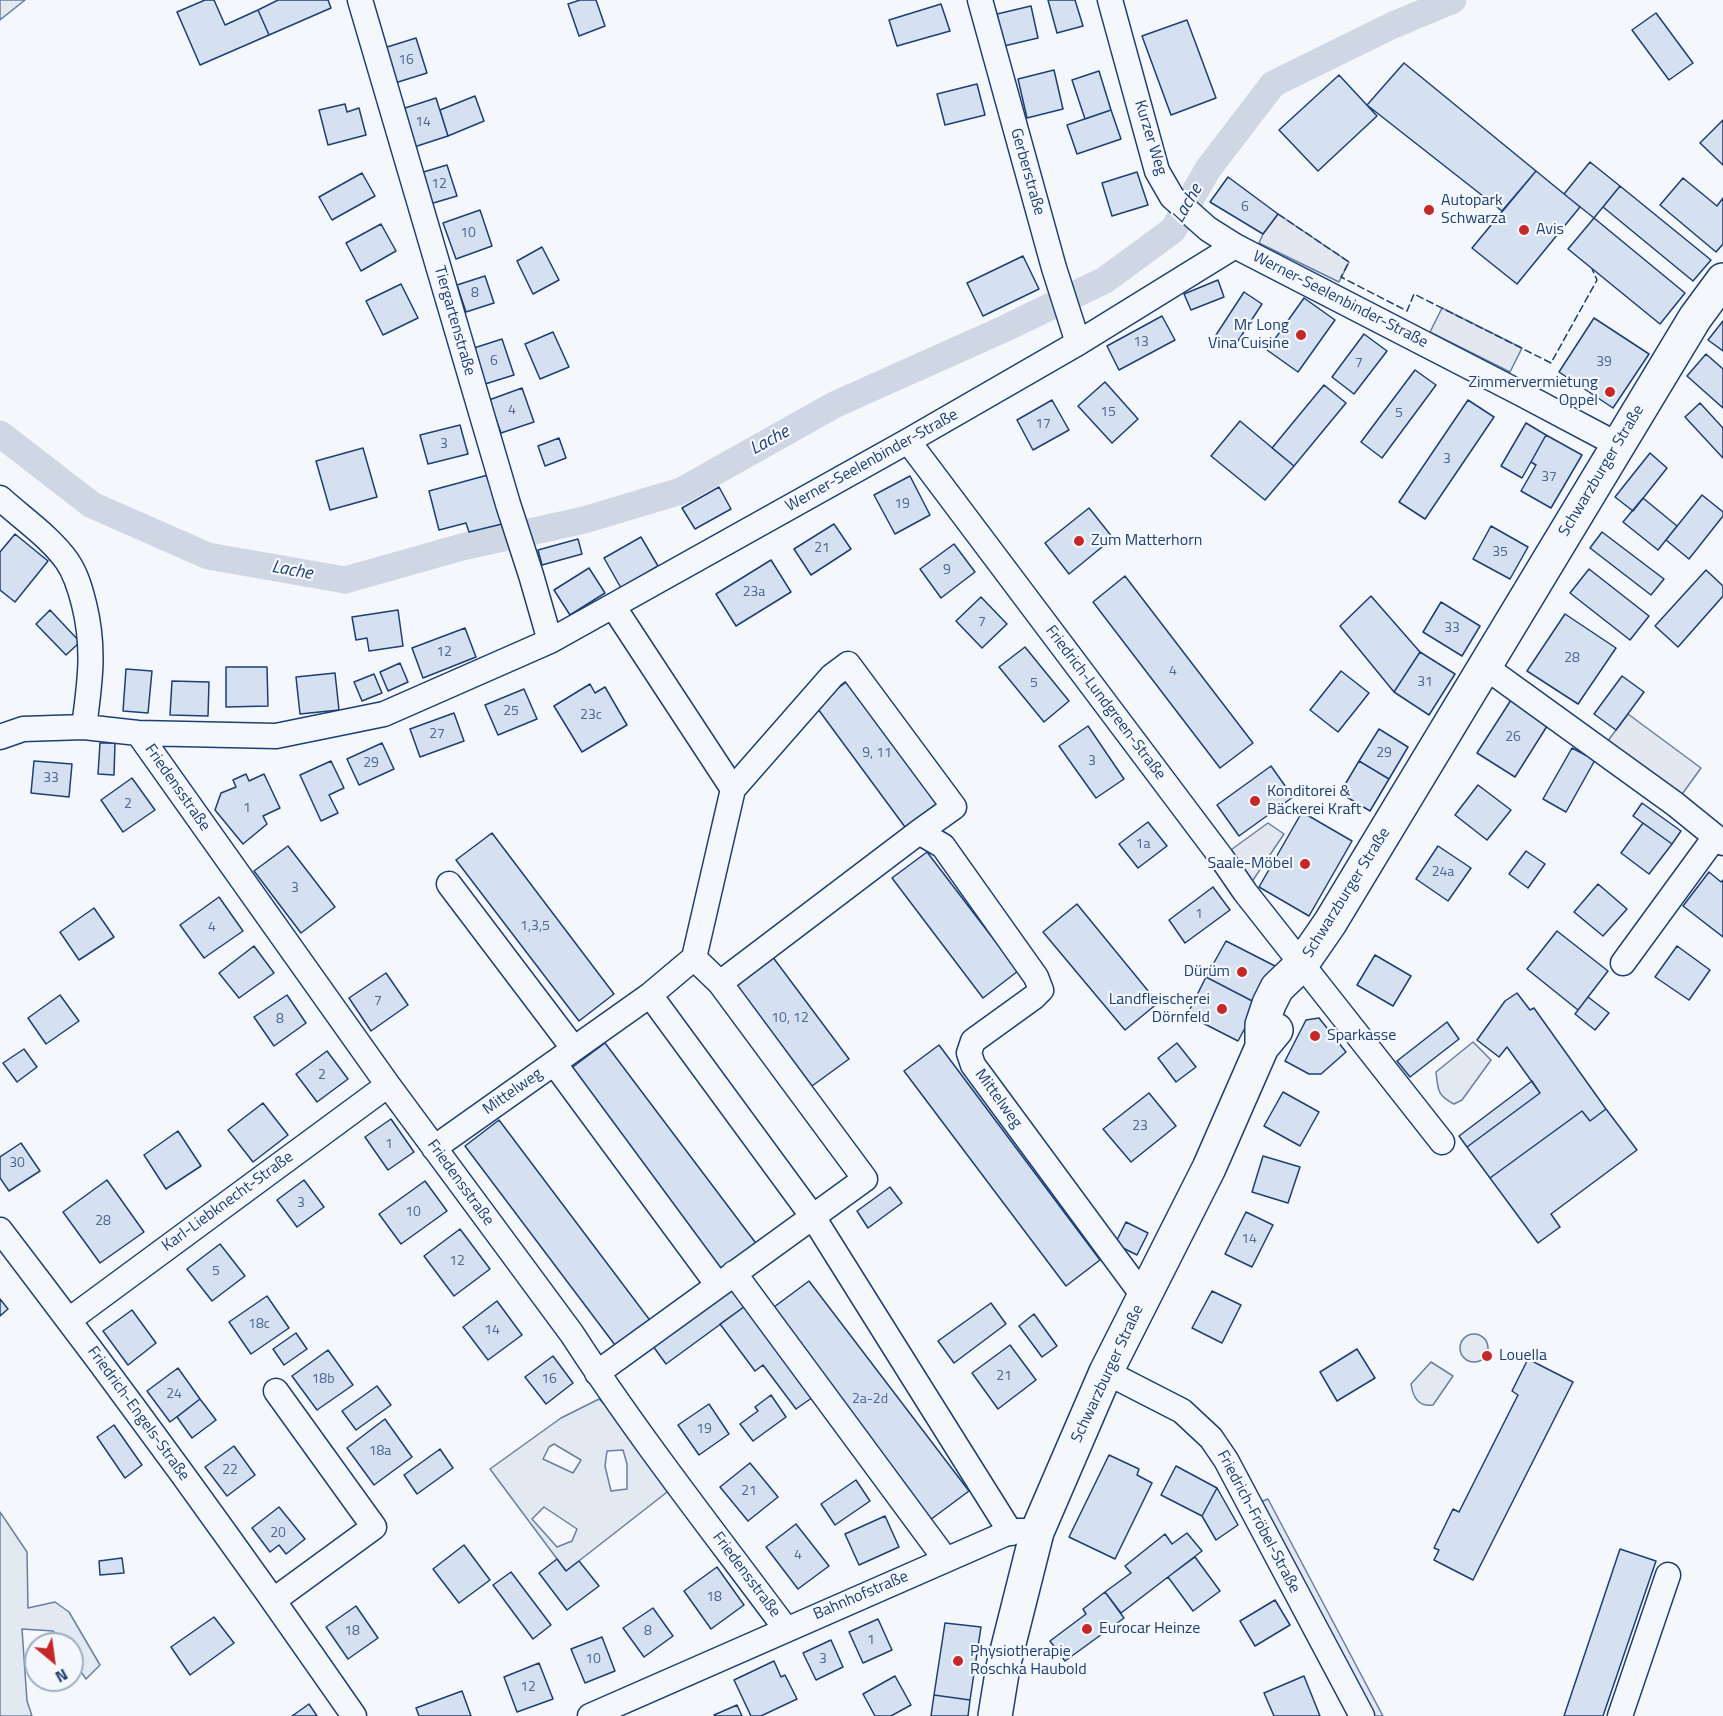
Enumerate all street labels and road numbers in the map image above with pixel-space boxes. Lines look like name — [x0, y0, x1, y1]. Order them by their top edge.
street label: Kurzer Weg — [1129, 98, 1171, 178]
street label: Gerberstraße — [1005, 126, 1049, 218]
street label: Werner-Seelenbinder-Straße — [1249, 247, 1431, 353]
street label: Tiergartenstraße — [429, 264, 479, 378]
street label: Schwarzburger Straße — [1555, 402, 1649, 540]
street label: Werner-Seelenbinder-Straße — [782, 406, 962, 516]
street label: Friedrich-Lundgreen-Straße — [1041, 622, 1169, 784]
street label: Friedensstraße — [140, 741, 214, 835]
street label: Schwarzburger Straße — [1299, 824, 1395, 962]
street label: Mittelweg — [479, 1065, 547, 1119]
street label: Mittelweg — [970, 1066, 1026, 1132]
street label: Friedensstraße — [422, 1136, 498, 1230]
street label: Karl-Liebknecht-Straße — [159, 1148, 297, 1256]
street label: Schwarzburger Straße — [1068, 1302, 1148, 1446]
street label: Friedrich-Engels-Straße — [83, 1343, 193, 1485]
street label: Friedrich-Fröbel-Straße — [1212, 1447, 1304, 1597]
street label: Friedensstraße — [708, 1529, 784, 1621]
street label: Bahnhofstraße — [811, 1567, 911, 1625]

